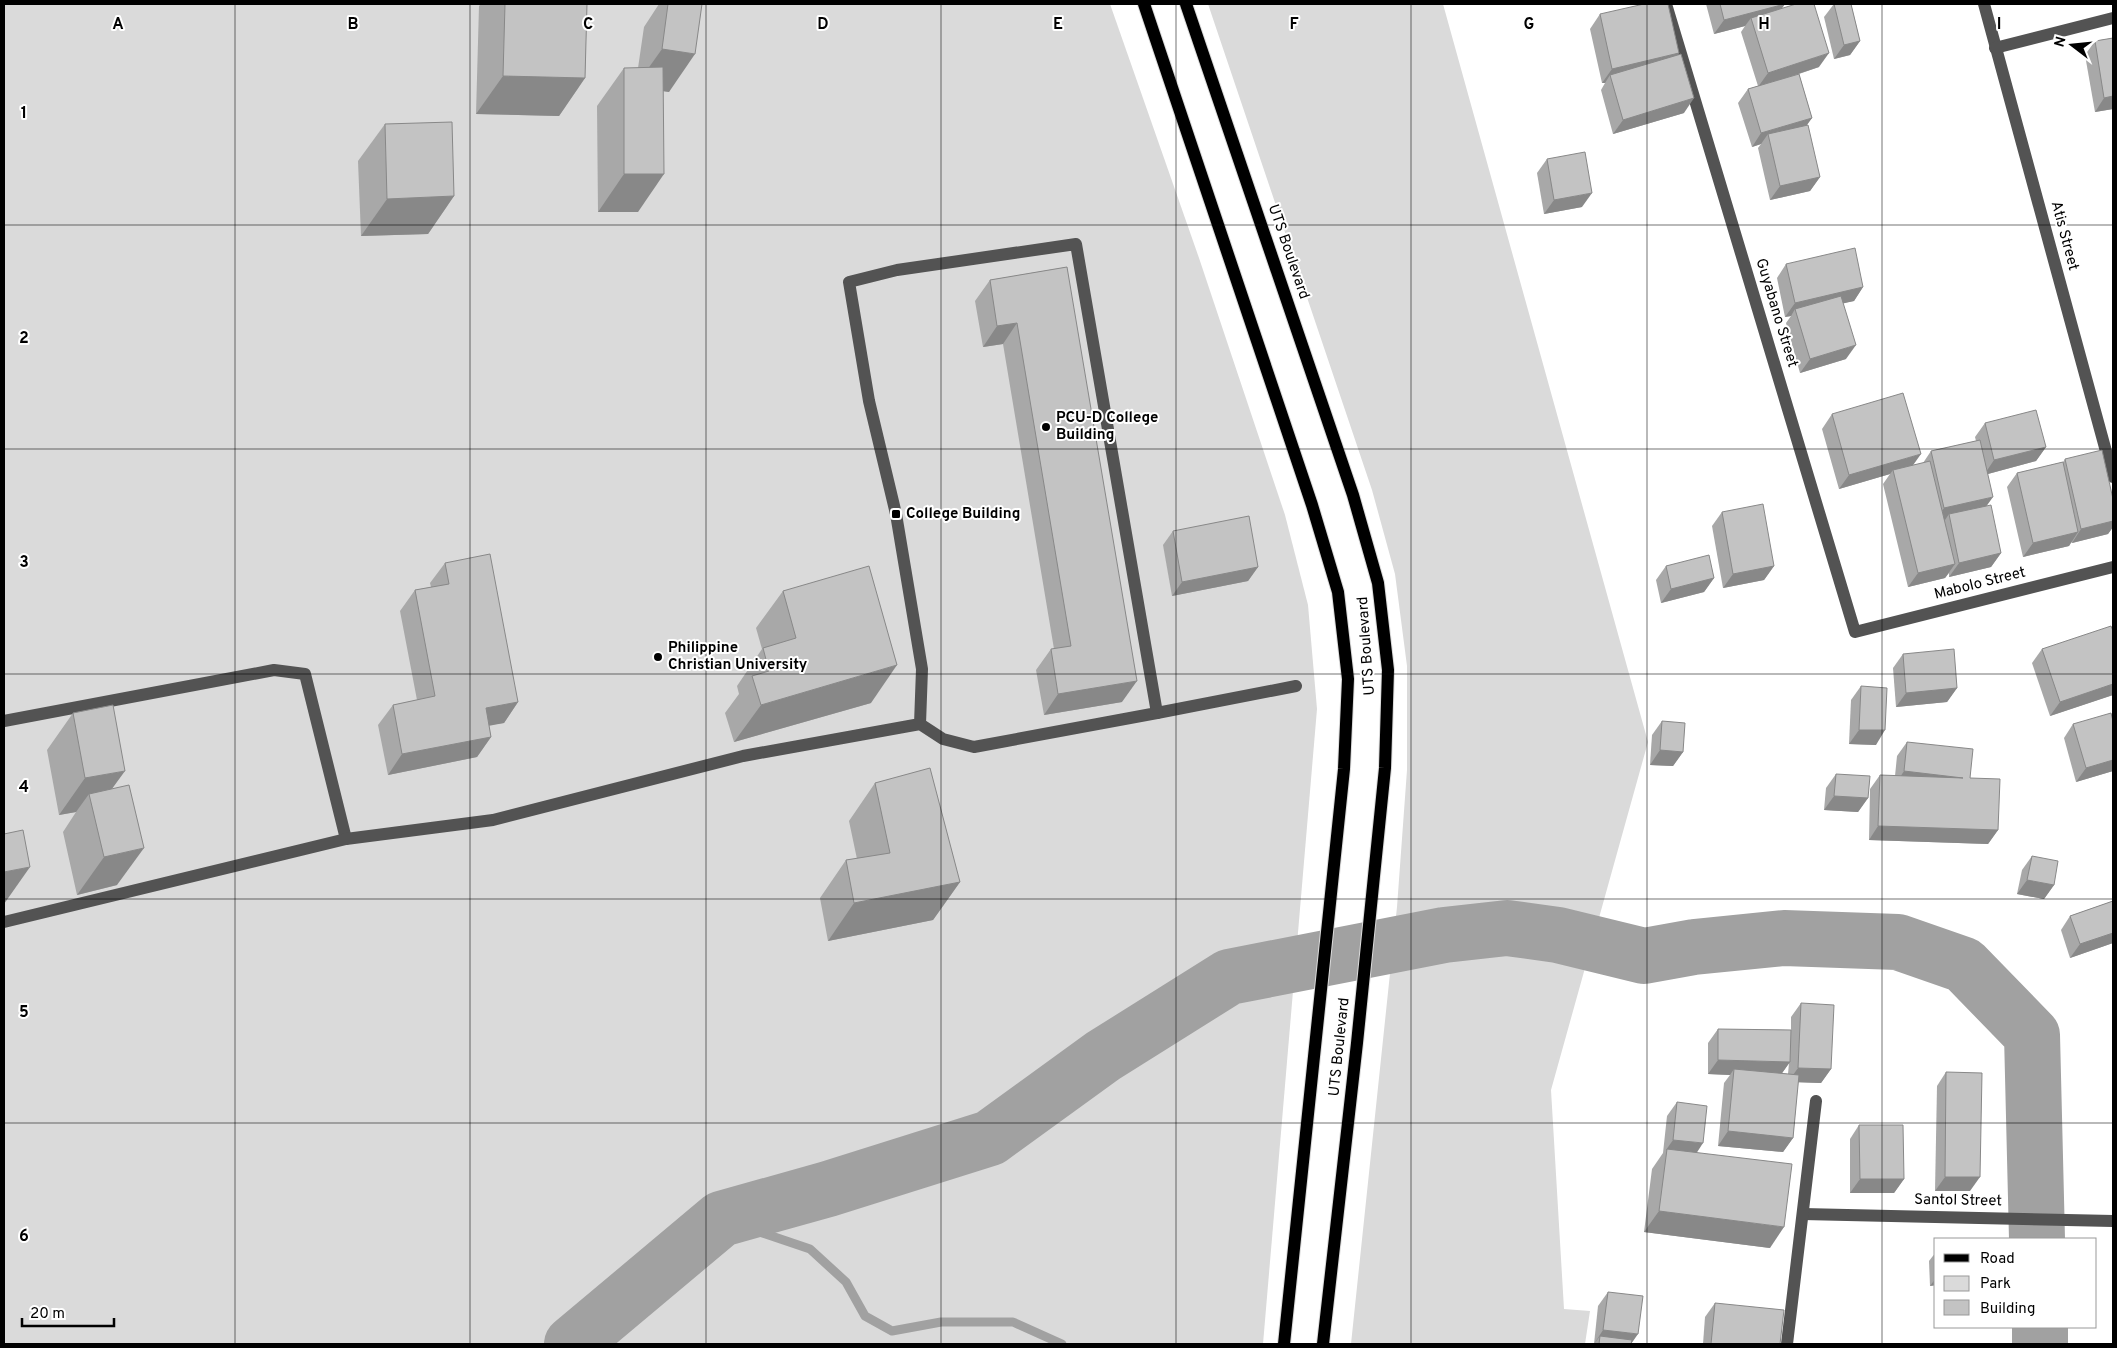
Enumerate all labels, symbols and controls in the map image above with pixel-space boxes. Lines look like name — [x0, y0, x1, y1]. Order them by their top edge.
text: A — [112, 15, 124, 35]
text: B — [347, 15, 359, 35]
text: C — [583, 15, 593, 35]
text: D — [817, 15, 829, 35]
text: E — [1053, 15, 1063, 35]
text: F — [1289, 15, 1299, 35]
text: G — [1524, 15, 1534, 35]
text: H — [1758, 15, 1770, 35]
text: I — [1997, 15, 2001, 35]
north arrow — [2047, 20, 2097, 70]
text: N — [2051, 35, 2071, 49]
text: 1 — [21, 104, 27, 124]
street label: Atis Street — [2046, 199, 2082, 273]
street label: UTS Boulevard — [1263, 202, 1313, 302]
street label: Guyabano Street — [1750, 256, 1802, 370]
text: 2 — [19, 329, 29, 349]
place label: PCU-D College Building — [1056, 409, 1158, 445]
marker: PCU-D College Building — [1040, 421, 1052, 433]
place label: College Building — [906, 505, 1020, 524]
marker: College Building — [890, 508, 902, 520]
text: 3 — [19, 553, 29, 573]
street label: Mabolo Street — [1932, 563, 2028, 605]
street label: UTS Boulevard — [1354, 596, 1380, 696]
place label: Philippine Christian University — [668, 639, 808, 675]
marker: Philippine Christian University — [652, 651, 664, 663]
text: 4 — [19, 778, 29, 798]
street label: UTS Boulevard — [1325, 997, 1355, 1097]
text: 5 — [19, 1003, 29, 1023]
street label: Santol Street — [1914, 1191, 2002, 1211]
text: 6 — [19, 1227, 29, 1247]
legend — [1934, 1238, 2097, 1328]
text: Road — [1980, 1250, 2015, 1269]
text: Park — [1980, 1275, 2011, 1294]
scale bar — [22, 1296, 115, 1328]
text: Building — [1980, 1300, 2035, 1319]
text: 20 m — [30, 1305, 65, 1324]

